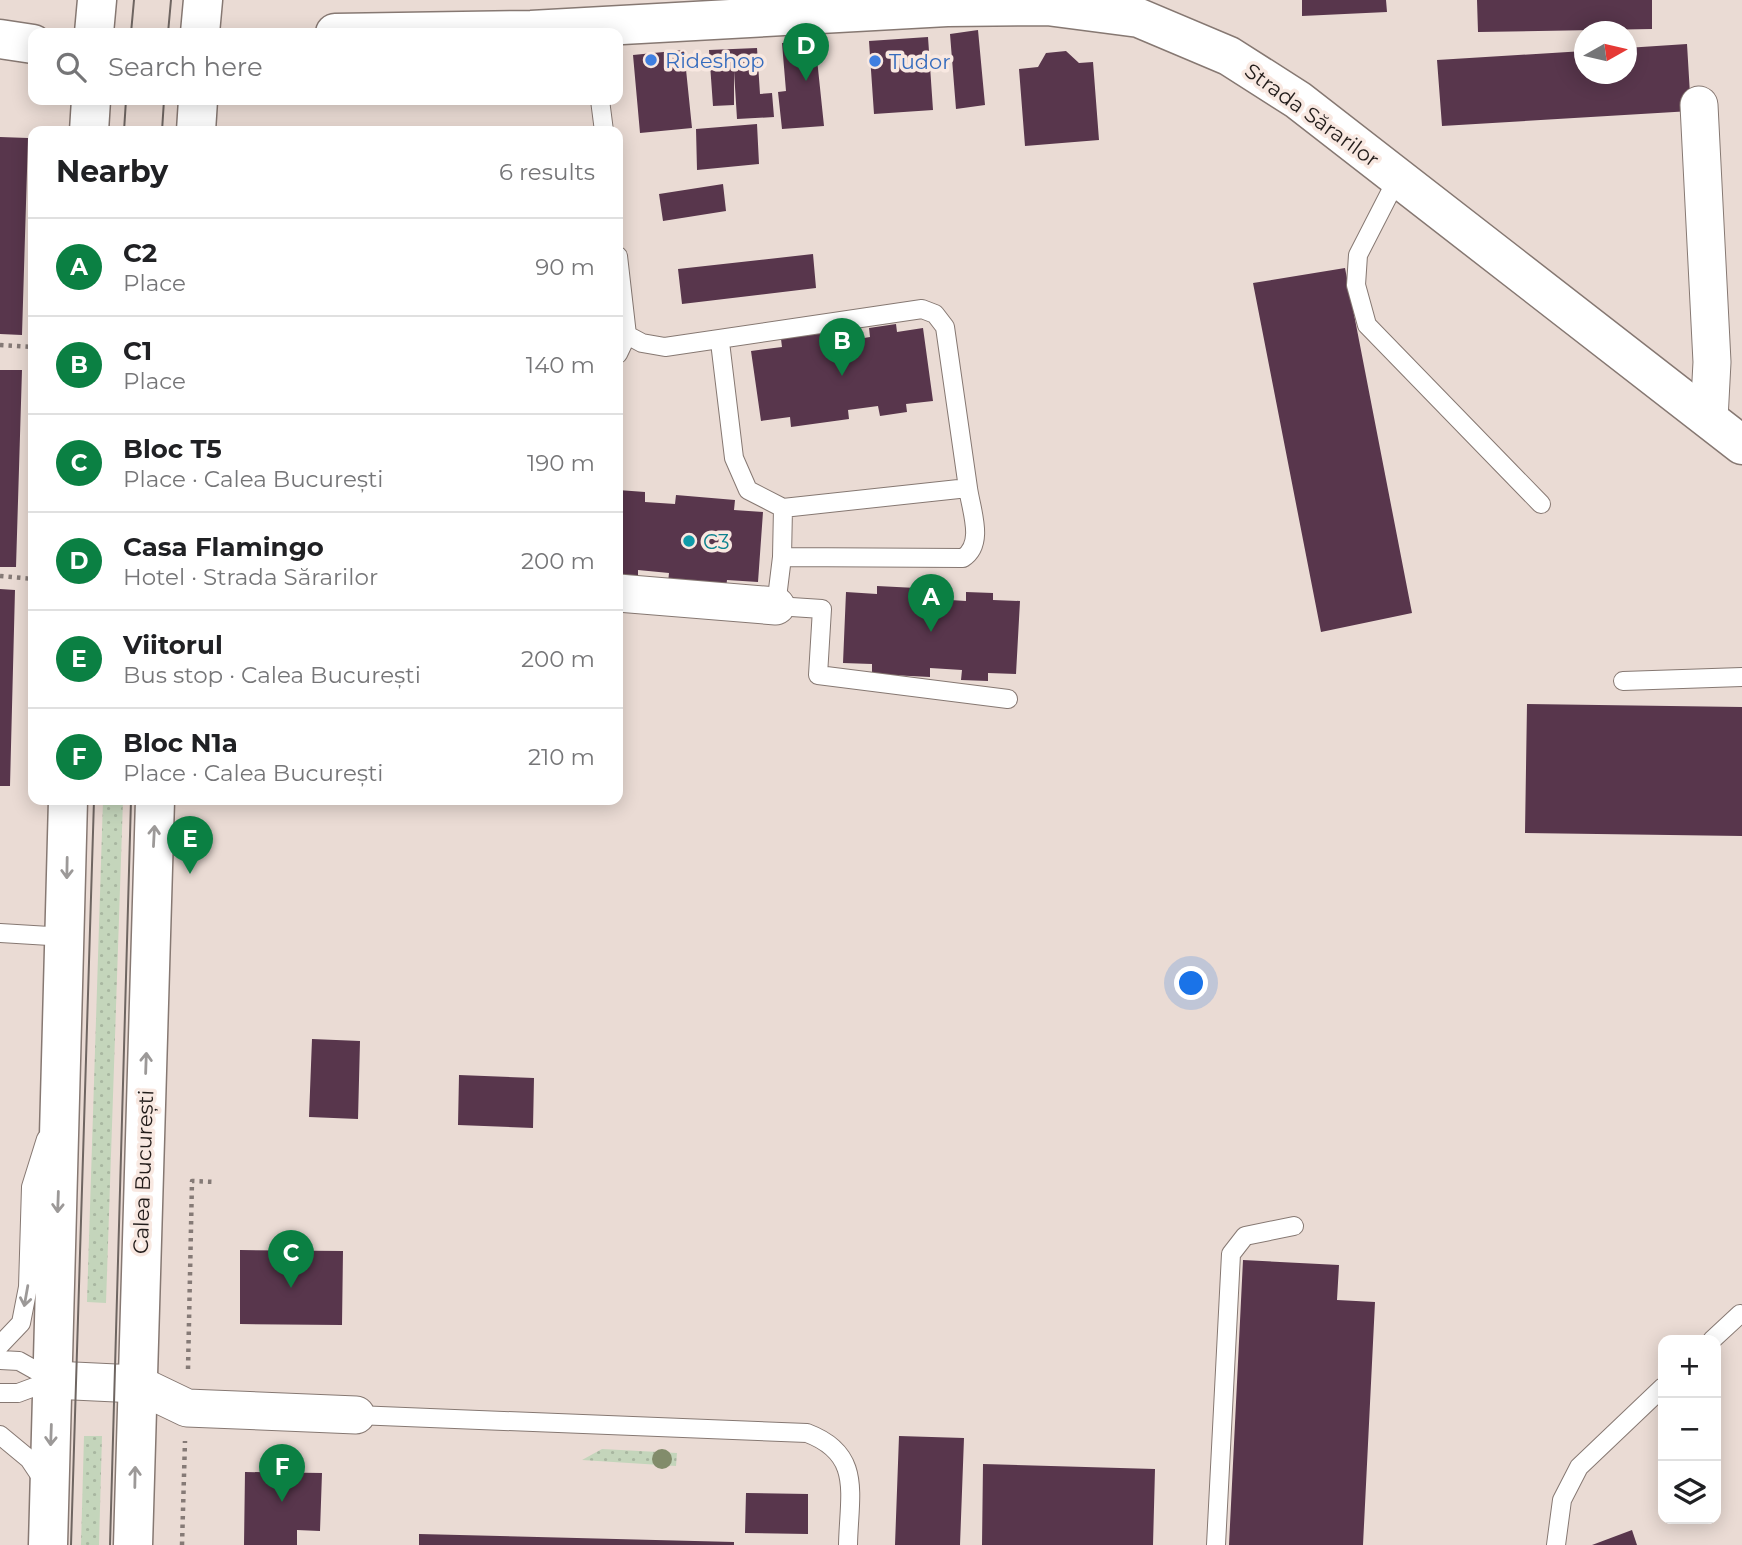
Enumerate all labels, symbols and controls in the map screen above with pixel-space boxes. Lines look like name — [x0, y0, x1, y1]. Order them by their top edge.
north arrow — [1574, 21, 1637, 84]
pin: D — [783, 23, 829, 81]
search box — [28, 28, 623, 105]
icon: search — [52, 48, 90, 86]
place label: Rideshop — [665, 48, 765, 73]
place label: Tudor — [889, 49, 951, 74]
text: Search here — [108, 51, 263, 83]
marker: Rideshop — [643, 52, 659, 68]
marker: Tudor — [867, 53, 883, 69]
street label: Strada Sărarilor — [1240, 58, 1384, 172]
text: Nearby — [56, 153, 168, 190]
text: 6 results — [499, 158, 595, 186]
text: C2 — [123, 237, 157, 269]
text: A — [70, 253, 88, 281]
text: 90 m — [535, 253, 595, 281]
text: Place — [123, 269, 186, 297]
pin: B — [819, 318, 865, 376]
text: C1 — [123, 335, 152, 367]
text: B — [70, 351, 88, 379]
text: 140 m — [526, 351, 595, 379]
text: Place — [123, 367, 186, 395]
text: Bloc T5 — [123, 433, 222, 465]
text: C — [71, 449, 87, 477]
text: 190 m — [527, 449, 595, 477]
text: Place · Calea București — [123, 465, 384, 493]
place label: C3 — [703, 529, 730, 554]
text: Casa Flamingo — [123, 531, 324, 563]
marker: C3 — [681, 533, 697, 549]
text: D — [70, 547, 89, 575]
text: 200 m — [521, 547, 595, 575]
text: Hotel · Strada Sărarilor — [123, 563, 378, 591]
pin: A — [908, 574, 954, 632]
text: Viitorul — [123, 629, 223, 661]
text: E — [71, 645, 87, 673]
text: 200 m — [521, 645, 595, 673]
text: Bus stop · Calea București — [123, 661, 421, 689]
text: Bloc N1a — [123, 727, 238, 759]
text: F — [72, 743, 86, 771]
text: 210 m — [528, 743, 595, 771]
text: Place · Calea București — [123, 759, 384, 787]
pin: E — [167, 816, 213, 874]
one-way arrow — [147, 825, 160, 848]
one-way arrow — [60, 856, 74, 879]
your location — [1174, 966, 1208, 1000]
one-way arrow — [140, 1052, 153, 1075]
street label: Calea București — [128, 1090, 159, 1255]
one-way arrow — [52, 1191, 65, 1214]
pin: C — [268, 1230, 314, 1288]
one-way arrow — [19, 1284, 33, 1307]
map controls — [1658, 1335, 1721, 1524]
button: + — [1658, 1335, 1721, 1398]
button: − — [1658, 1398, 1721, 1461]
one-way arrow — [45, 1424, 58, 1447]
pin: F — [259, 1444, 305, 1502]
button: layers — [1658, 1461, 1721, 1524]
one-way arrow — [128, 1466, 142, 1489]

